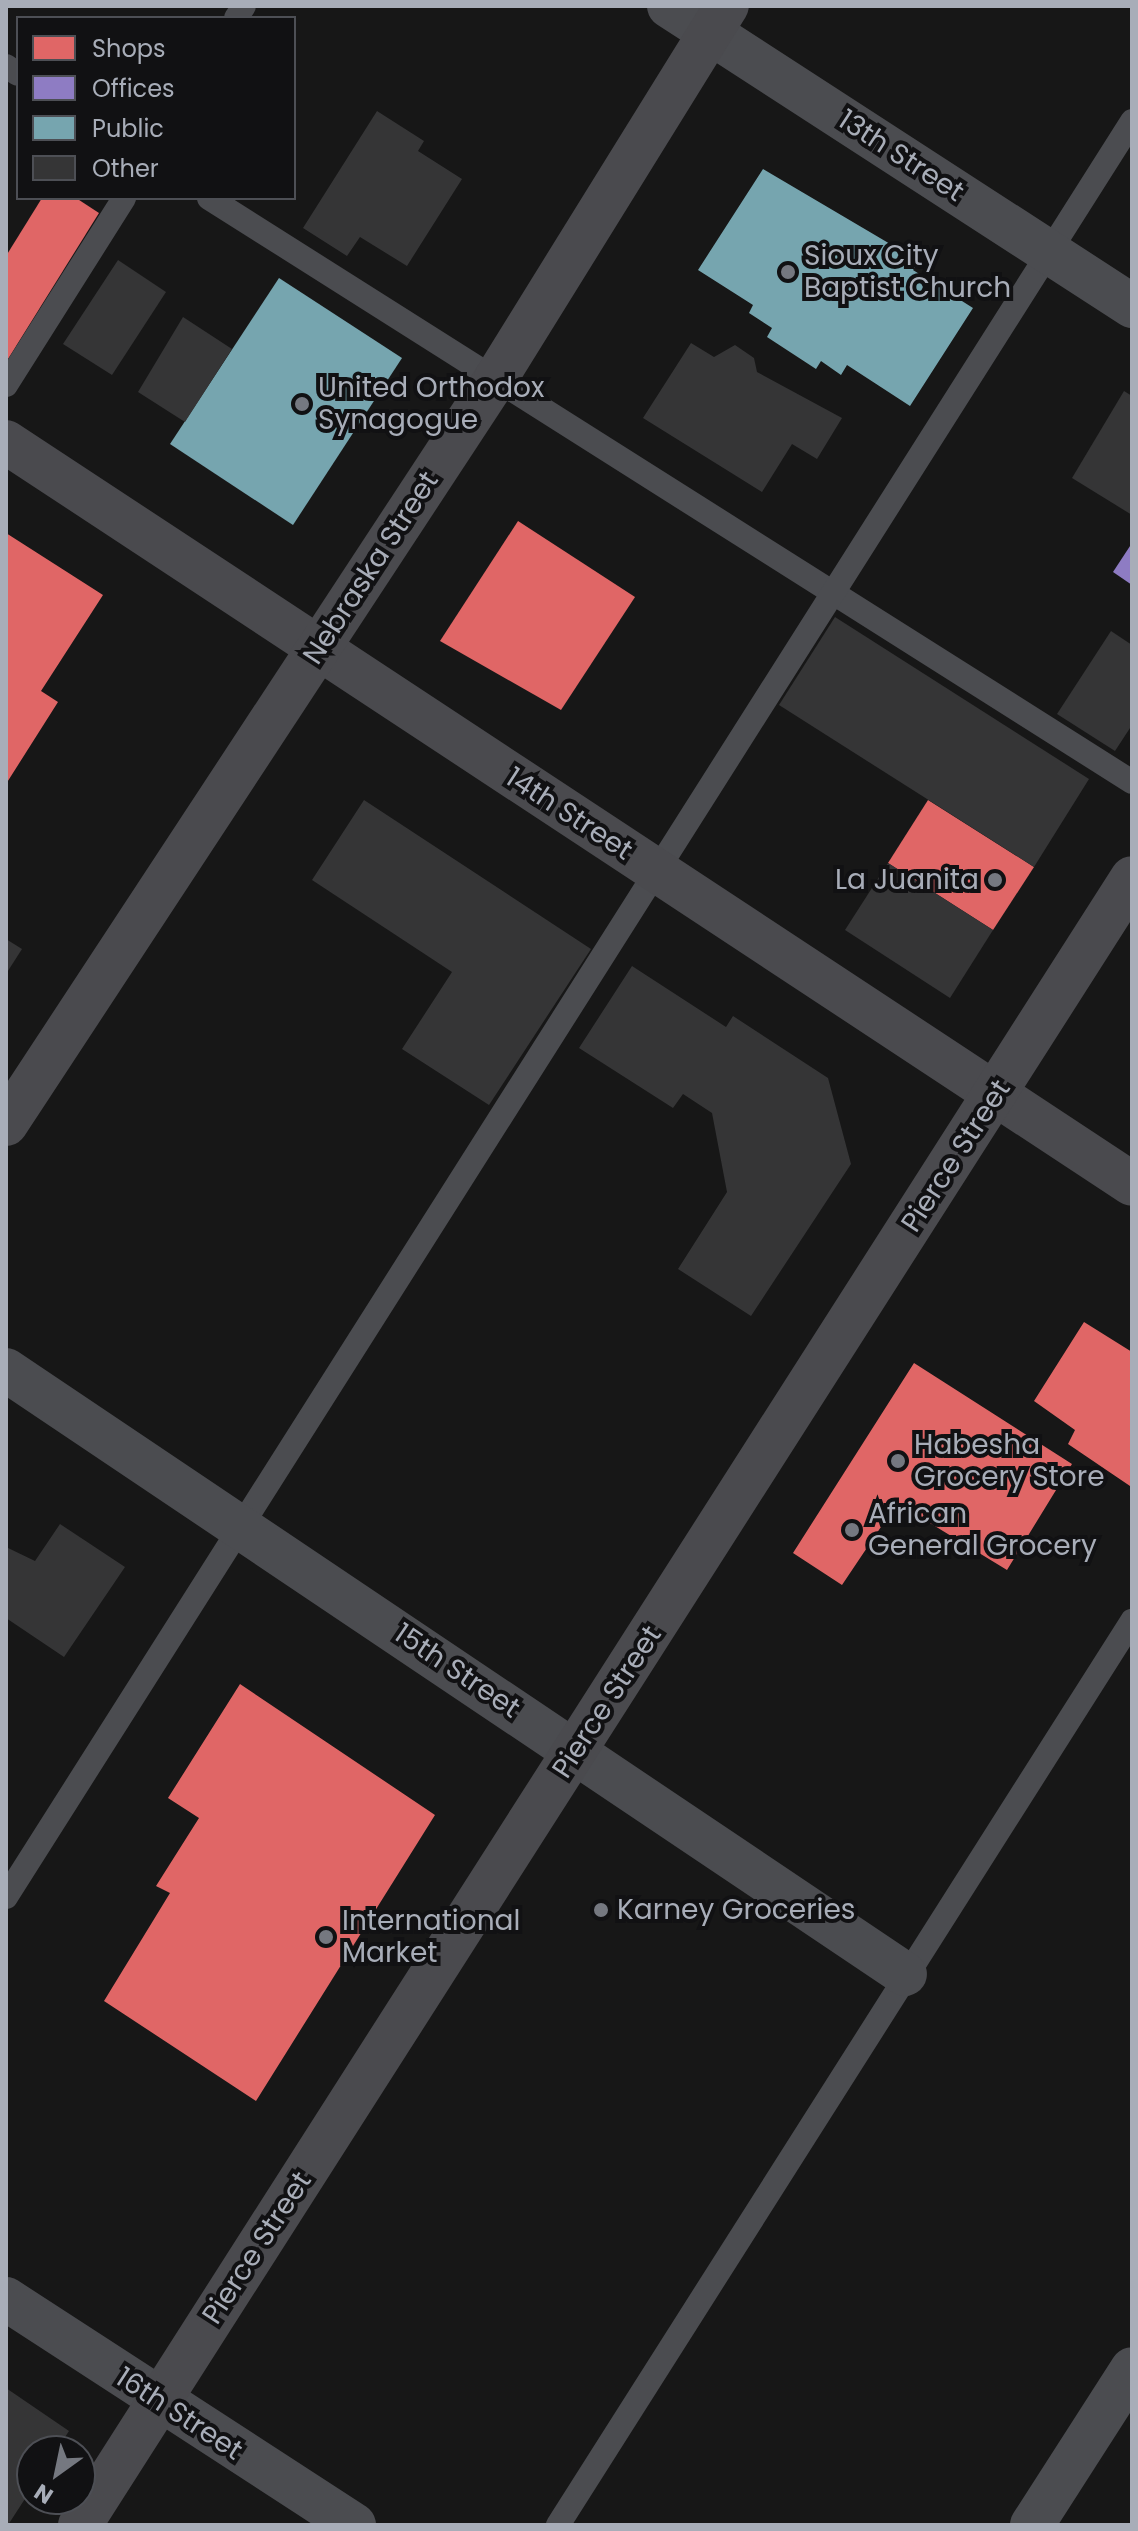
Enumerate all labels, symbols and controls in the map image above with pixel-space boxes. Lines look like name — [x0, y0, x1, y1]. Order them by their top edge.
legend — [16, 16, 296, 200]
text: Shops — [92, 32, 166, 65]
text: Offices — [92, 72, 175, 105]
street label: 13th Street — [832, 103, 970, 209]
text: Public — [92, 112, 164, 145]
text: Other — [92, 152, 159, 185]
place label: Sioux City Baptist Church — [804, 239, 1011, 305]
marker: Sioux City Baptist Church — [779, 263, 797, 281]
place label: United Orthodox Synagogue — [318, 371, 544, 437]
marker: United Orthodox Synagogue — [293, 395, 311, 413]
street label: Nebraska Street — [296, 465, 446, 671]
street label: 14th Street — [499, 761, 639, 867]
place label: La Juanita — [835, 863, 979, 897]
marker: La Juanita — [986, 871, 1004, 889]
street label: Pierce Street — [894, 1074, 1018, 1238]
place label: Habesha Grocery Store — [914, 1428, 1105, 1494]
marker: Habesha Grocery Store — [889, 1452, 907, 1470]
place label: African General Grocery — [868, 1497, 1097, 1563]
marker: African General Grocery — [843, 1521, 861, 1539]
street label: 15th Street — [388, 1617, 526, 1725]
street label: Pierce Street — [545, 1620, 669, 1784]
place label: Karney Groceries — [617, 1893, 855, 1927]
marker: Karney Groceries — [592, 1901, 610, 1919]
place label: International Market — [342, 1904, 520, 1970]
marker: International Market — [317, 1928, 335, 1946]
street label: Pierce Street — [195, 2166, 319, 2330]
street label: 16th Street — [109, 2361, 249, 2467]
north arrow — [16, 2435, 96, 2515]
text: N — [28, 2476, 59, 2511]

